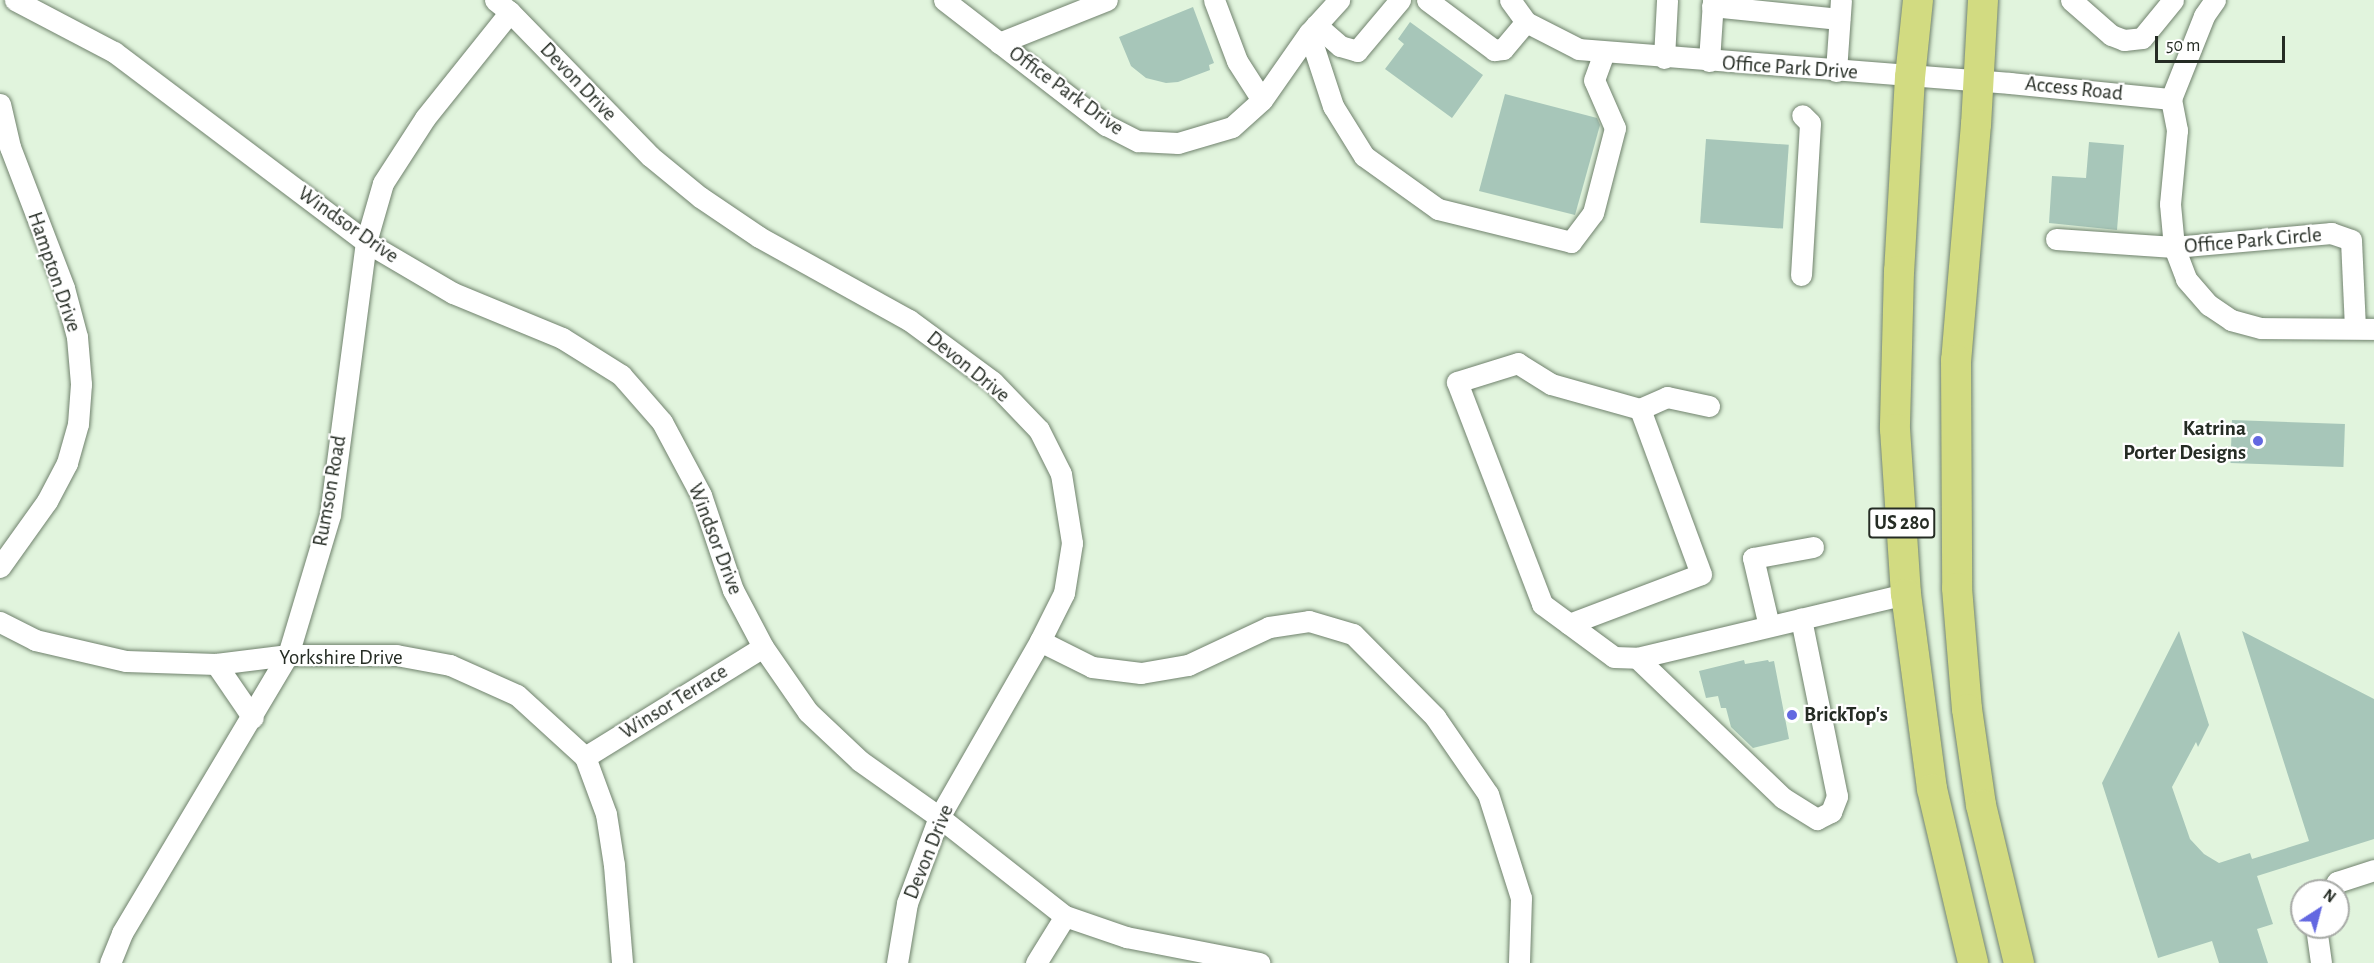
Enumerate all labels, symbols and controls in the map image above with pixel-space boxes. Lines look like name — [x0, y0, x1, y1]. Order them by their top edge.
scale bar — [2158, 24, 2288, 62]
street label: Devon Drive — [534, 37, 622, 127]
text: 50 m — [2166, 37, 2200, 55]
street label: Office Park Drive — [1004, 41, 1128, 141]
street label: Office Park Drive — [1721, 51, 1859, 85]
street label: Access Road — [2024, 71, 2124, 107]
street label: Windsor Drive — [293, 181, 403, 269]
street label: Hampton Drive — [22, 209, 86, 335]
street label: Office Park Circle — [2183, 222, 2323, 260]
street label: Devon Drive — [921, 326, 1015, 408]
place label: Katrina Porter Designs — [2123, 416, 2246, 466]
street label: Rumson Road — [308, 433, 352, 549]
marker: Katrina Porter Designs — [2251, 434, 2265, 448]
street label: Windsor Drive — [682, 480, 748, 598]
road number: US 280 — [1868, 506, 1936, 540]
street label: Yorkshire Drive — [279, 645, 403, 671]
street label: Winsor Terrace — [616, 659, 732, 745]
place label: BrickTop's — [1804, 702, 1888, 728]
marker: BrickTop's — [1785, 708, 1799, 722]
street label: Devon Drive — [899, 801, 959, 903]
north arrow — [2290, 879, 2350, 939]
text: N — [2320, 886, 2339, 906]

